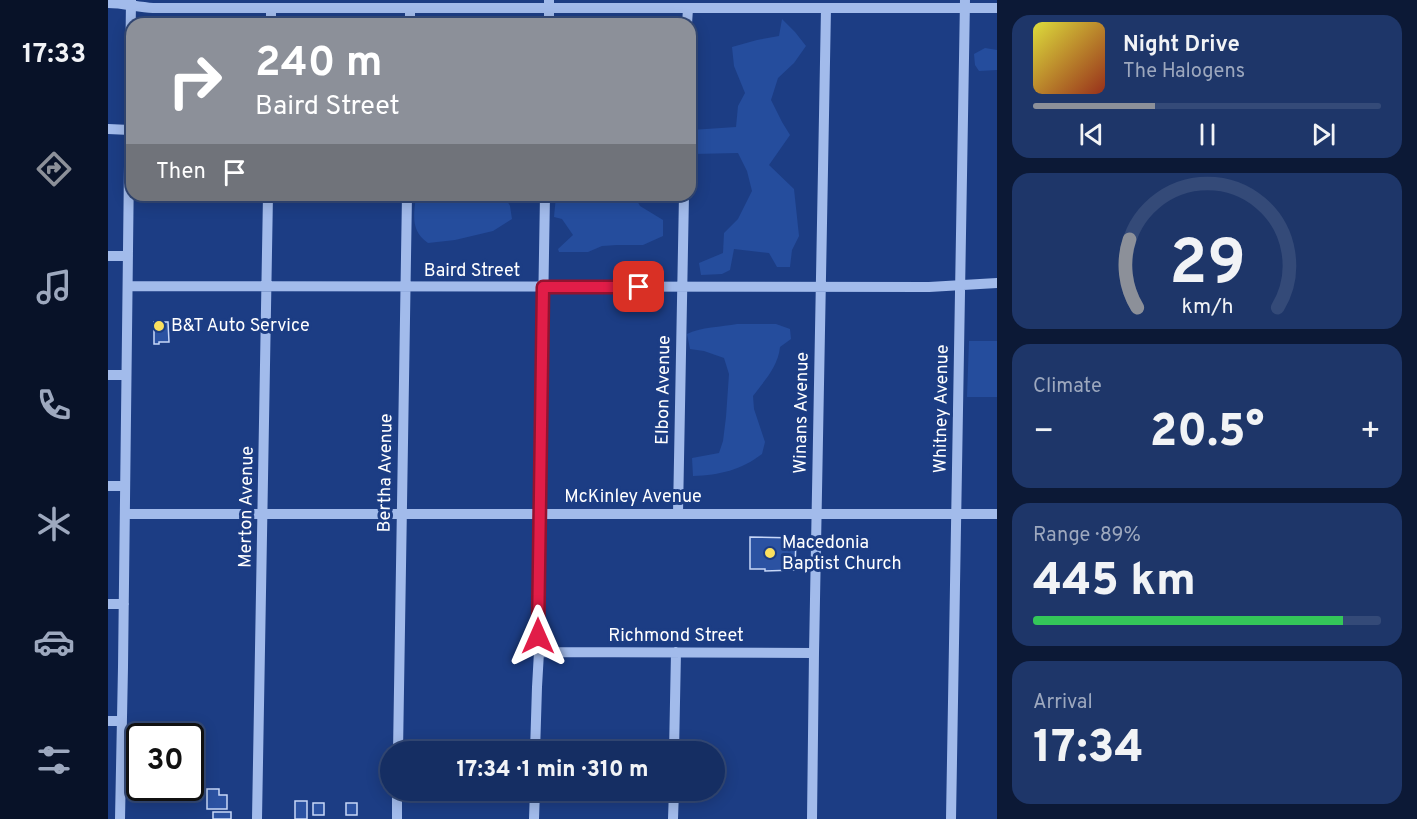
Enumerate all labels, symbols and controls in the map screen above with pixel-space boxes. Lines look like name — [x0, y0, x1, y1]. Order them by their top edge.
text: Night Drive — [1123, 32, 1240, 59]
text: 17:33 — [22, 38, 86, 72]
text: 240 m — [255, 38, 383, 91]
icon: right — [156, 42, 234, 120]
text: The Halogens — [1123, 59, 1245, 85]
text: Baird Street — [255, 90, 400, 124]
icon: previous — [1075, 118, 1108, 151]
icon: pause — [1191, 118, 1224, 151]
icon: next — [1307, 118, 1340, 151]
icon: directions — [33, 148, 75, 190]
icon: arrive — [218, 156, 251, 189]
text: Then — [156, 159, 206, 186]
text: 29 — [1169, 227, 1245, 306]
street label: Baird Street — [424, 260, 520, 283]
pin — [613, 261, 664, 312]
icon: music — [33, 266, 75, 308]
icon: arrive — [622, 270, 655, 303]
text: km/h — [1181, 295, 1233, 322]
place label: B&T Auto Service — [171, 315, 310, 338]
marker: B&T Auto Service — [152, 319, 166, 333]
street label: Elbon Avenue — [652, 335, 676, 445]
street label: Whitney Avenue — [929, 344, 955, 474]
street label: Winans Avenue — [789, 352, 815, 474]
text: Climate — [1033, 374, 1102, 400]
icon: phone — [33, 384, 75, 426]
text: 20.5° — [1150, 405, 1264, 462]
text: − — [1033, 412, 1054, 454]
text: + — [1360, 412, 1381, 454]
street label: Bertha Avenue — [373, 413, 399, 533]
street label: Merton Avenue — [234, 446, 260, 568]
street label: McKinley Avenue — [564, 486, 702, 509]
icon: climate — [33, 503, 75, 545]
text: Range · 89% — [1033, 523, 1141, 549]
place label: Macedonia Baptist Church — [782, 532, 902, 576]
marker: Macedonia Baptist Church — [763, 546, 777, 560]
text: 445 km — [1033, 554, 1196, 611]
position arrow — [506, 604, 570, 668]
icon: car — [33, 621, 75, 663]
street label: Richmond Street — [608, 625, 744, 648]
text: Arrival — [1033, 690, 1093, 716]
text: 17:34 — [1033, 721, 1144, 778]
speed limit sign: 30 — [126, 723, 204, 801]
icon: filters — [33, 739, 75, 781]
text: 17:34 · 1 min · 310 m — [456, 757, 649, 784]

